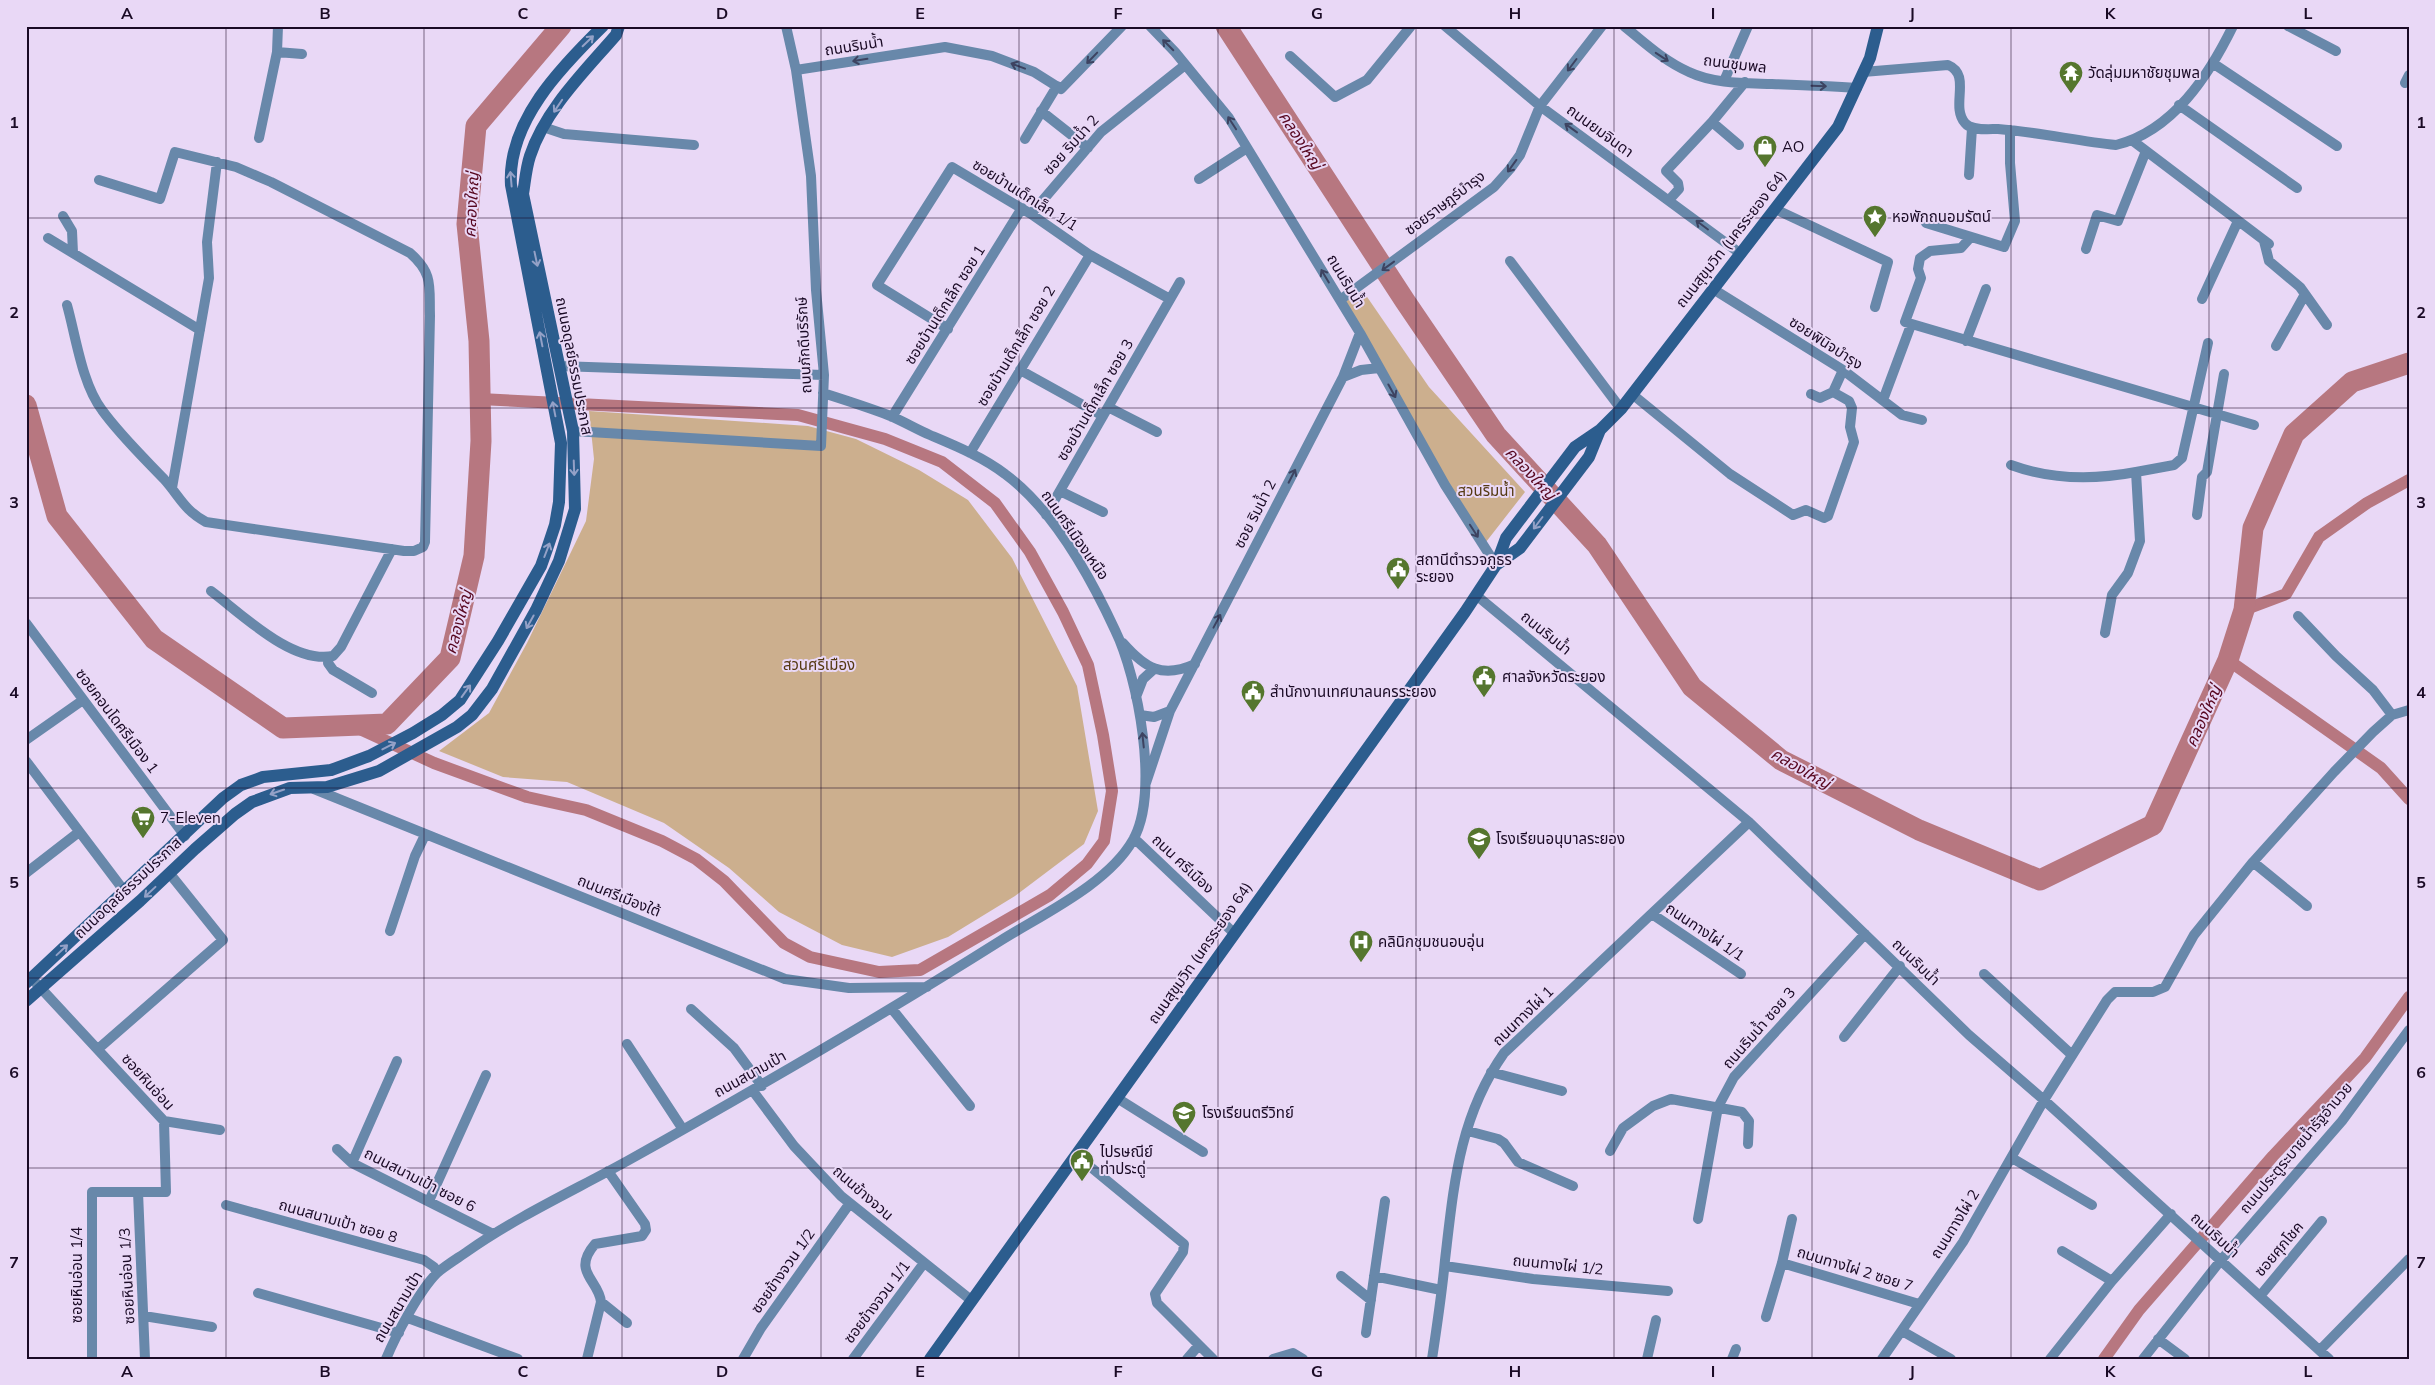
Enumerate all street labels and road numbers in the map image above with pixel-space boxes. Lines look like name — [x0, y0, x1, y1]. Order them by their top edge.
street label: ถนนริมน้ำ — [823, 31, 885, 60]
street label: ถนนชุมพล — [1702, 50, 1768, 77]
street label: ถนนยมจินดา — [1563, 100, 1637, 161]
street label: ซอย ริมน้ำ 2 — [1038, 110, 1103, 179]
street label: ซอยบ้านเด็กเล็ก 1/1 — [969, 155, 1082, 235]
street label: ซอยราษฎร์บำรุง — [1401, 166, 1489, 239]
street label: ถนนสุขุมวิท (นครระยอง 64) — [1671, 166, 1790, 311]
street label: ซอยบ้านเด็กเล็ก ซอย 1 — [900, 241, 989, 368]
street label: ถนนริมน้ำ — [1323, 250, 1371, 311]
street label: ซอยบ้านเด็กเล็ก ซอย 2 — [972, 282, 1059, 409]
street label: ถนนอดุลย์ธรรมประภาส — [552, 295, 597, 437]
street label: ถนนภักดีบริรักษ์ — [791, 296, 816, 394]
street label: ซอยพินิจบำรุง — [1786, 312, 1867, 373]
street label: ซอยบ้านเด็กเล็ก ซอย 3 — [1052, 336, 1137, 464]
street label: ซอย ริมน้ำ 2 — [1228, 476, 1280, 551]
street label: ถนนศรีเมืองเหนือ — [1037, 486, 1113, 583]
street label: ถนนริมน้ำ — [1517, 606, 1576, 659]
street label: ซอยคอนโดศรีเมือง 1 — [72, 664, 163, 777]
street label: ถนน ศรีเมือง — [1148, 830, 1218, 897]
street label: ถนนอดุลย์ธรรมประภาส — [70, 833, 186, 942]
street label: ถนนศรีเมืองใต้ — [575, 870, 664, 921]
street label: ถนนสุขุมวิท (นครระยอง 64) — [1143, 878, 1256, 1027]
street label: ถนนทางไผ่ 1/1 — [1662, 898, 1748, 965]
street label: ถนนริมน้ำ — [1888, 934, 1945, 989]
street label: ถนนทางไผ่ 1 — [1488, 982, 1557, 1050]
street label: ถนนริมน้ำ ซอย 3 — [1717, 982, 1799, 1072]
street label: ถนนสนามเป้า — [710, 1046, 789, 1101]
street label: ซอยหินอ่อน — [118, 1049, 179, 1114]
street label: ถนนประตูระบายน้ำรัฐอำนวย — [2234, 1077, 2356, 1217]
street label: ถนนสนามเป้า ซอย 6 — [361, 1143, 479, 1216]
street label: ถนนข้างจวน — [829, 1161, 898, 1224]
street label: ถนนทางไผ่ 2 — [1926, 1186, 1983, 1262]
street label: ถนนสนามเป้า ซอย 8 — [277, 1194, 400, 1247]
street label: ถนนริมน้ำ — [2187, 1207, 2244, 1262]
street label: ซอยศุภโชค — [2250, 1217, 2307, 1280]
street label: ซอยข้างจวน 1/2 — [746, 1225, 819, 1317]
street label: ซอยหินอ่อน 1/4 — [67, 1227, 86, 1323]
street label: ซอยหินอ่อน 1/3 — [114, 1227, 139, 1325]
street label: ถนนทางไผ่ 2 ซอย 7 — [1795, 1242, 1916, 1295]
street label: ถนนทางไผ่ 1/2 — [1512, 1250, 1604, 1279]
street label: ซอยข้างจวน 1/1 — [839, 1256, 914, 1347]
street label: ถนนสนามเป้า — [369, 1268, 426, 1346]

